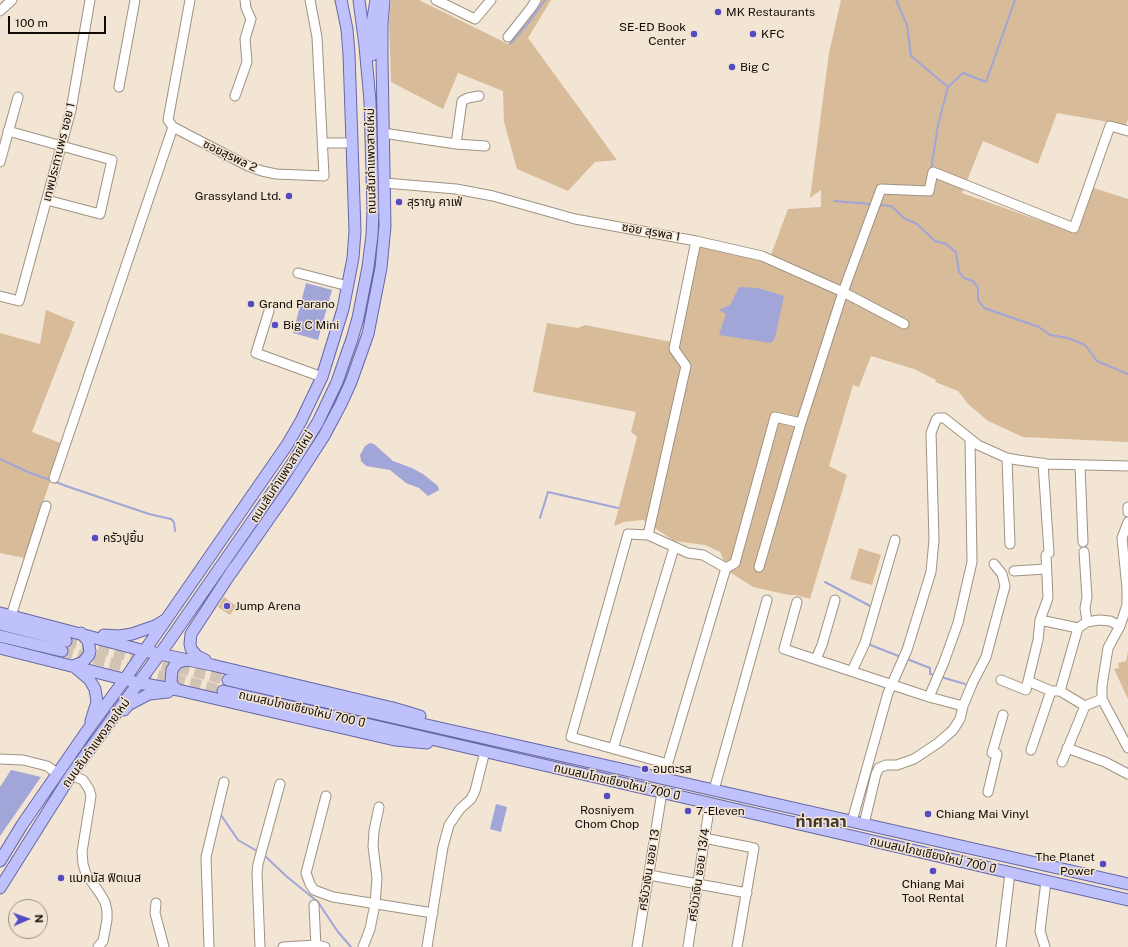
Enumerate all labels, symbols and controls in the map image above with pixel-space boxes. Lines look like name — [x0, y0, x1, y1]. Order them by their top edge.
place label: MK Restaurants — [726, 5, 815, 19]
marker: MK Restaurants — [713, 7, 723, 17]
scale bar — [10, 8, 108, 34]
text: 100 m — [15, 16, 48, 30]
place label: SE-ED Book Center — [619, 20, 686, 48]
place label: KFC — [761, 27, 785, 41]
marker: SE-ED Book Center — [689, 29, 699, 39]
marker: KFC — [748, 29, 758, 39]
place label: Big C — [740, 60, 770, 74]
marker: Big C — [727, 62, 737, 72]
street label: เทพประทานพร ซอย 1 — [40, 101, 78, 203]
street label: ถนนสันกำแพงสายใหม่ — [363, 108, 379, 214]
street label: ซอยสุรพล 2 — [200, 137, 260, 175]
place label: Grassyland Ltd. — [195, 189, 281, 203]
marker: Grassyland Ltd. — [284, 191, 294, 201]
place label: สุราญ คาเฟ่ — [407, 195, 462, 209]
marker: สุราญ คาเฟ่ — [394, 197, 404, 207]
street label: ซอย สุรพล 1 — [621, 220, 681, 244]
place label: Grand Parano — [259, 297, 335, 311]
marker: Grand Parano — [246, 299, 256, 309]
place label: Big C Mini — [283, 318, 339, 332]
marker: Big C Mini — [270, 320, 280, 330]
street label: ถนนสันกำแพงสายใหม่ — [247, 428, 317, 526]
place label: ครัวปูยิ้ม — [103, 531, 144, 545]
marker: ครัวปูยิ้ม — [90, 533, 100, 543]
place label: Jump Arena — [235, 599, 301, 613]
marker: Jump Arena — [222, 601, 232, 611]
street label: ถนนสมโภชเชียงใหม่ 700 ปี — [237, 687, 367, 731]
street label: ถนนสันกำแพงสายใหม่ — [59, 696, 133, 790]
street label: ถนนสมโภชเชียงใหม่ 700 ปี — [552, 760, 682, 804]
place label: อมตะรส — [653, 762, 692, 776]
marker: อมตะรส — [640, 764, 650, 774]
marker: Rosniyem Chom Chop — [602, 791, 612, 801]
place label: Rosniyem Chom Chop — [575, 803, 639, 831]
place label: 7-Eleven — [696, 804, 745, 818]
marker: 7-Eleven — [683, 806, 693, 816]
place label: Chiang Mai Vinyl — [936, 807, 1029, 821]
marker: Chiang Mai Vinyl — [923, 809, 933, 819]
district label: ท่าศาลา — [795, 812, 847, 832]
street label: ศรีบัวเงิน ซอย 13/4 — [685, 827, 713, 923]
street label: ศรีบัวเงิน ซอย 13 — [635, 828, 663, 912]
street label: ถนนสมโภชเชียงใหม่ 700 ปี — [868, 833, 998, 877]
place label: The Planet Power — [1035, 850, 1095, 878]
marker: The Planet Power — [1098, 859, 1108, 869]
marker: Chiang Mai Tool Rental — [928, 866, 938, 876]
place label: แมกนัส ฟิตเนส — [69, 871, 141, 885]
marker: แมกนัส ฟิตเนส — [56, 873, 66, 883]
place label: Chiang Mai Tool Rental — [902, 877, 964, 905]
north arrow — [8, 899, 48, 939]
text: N — [33, 914, 45, 923]

